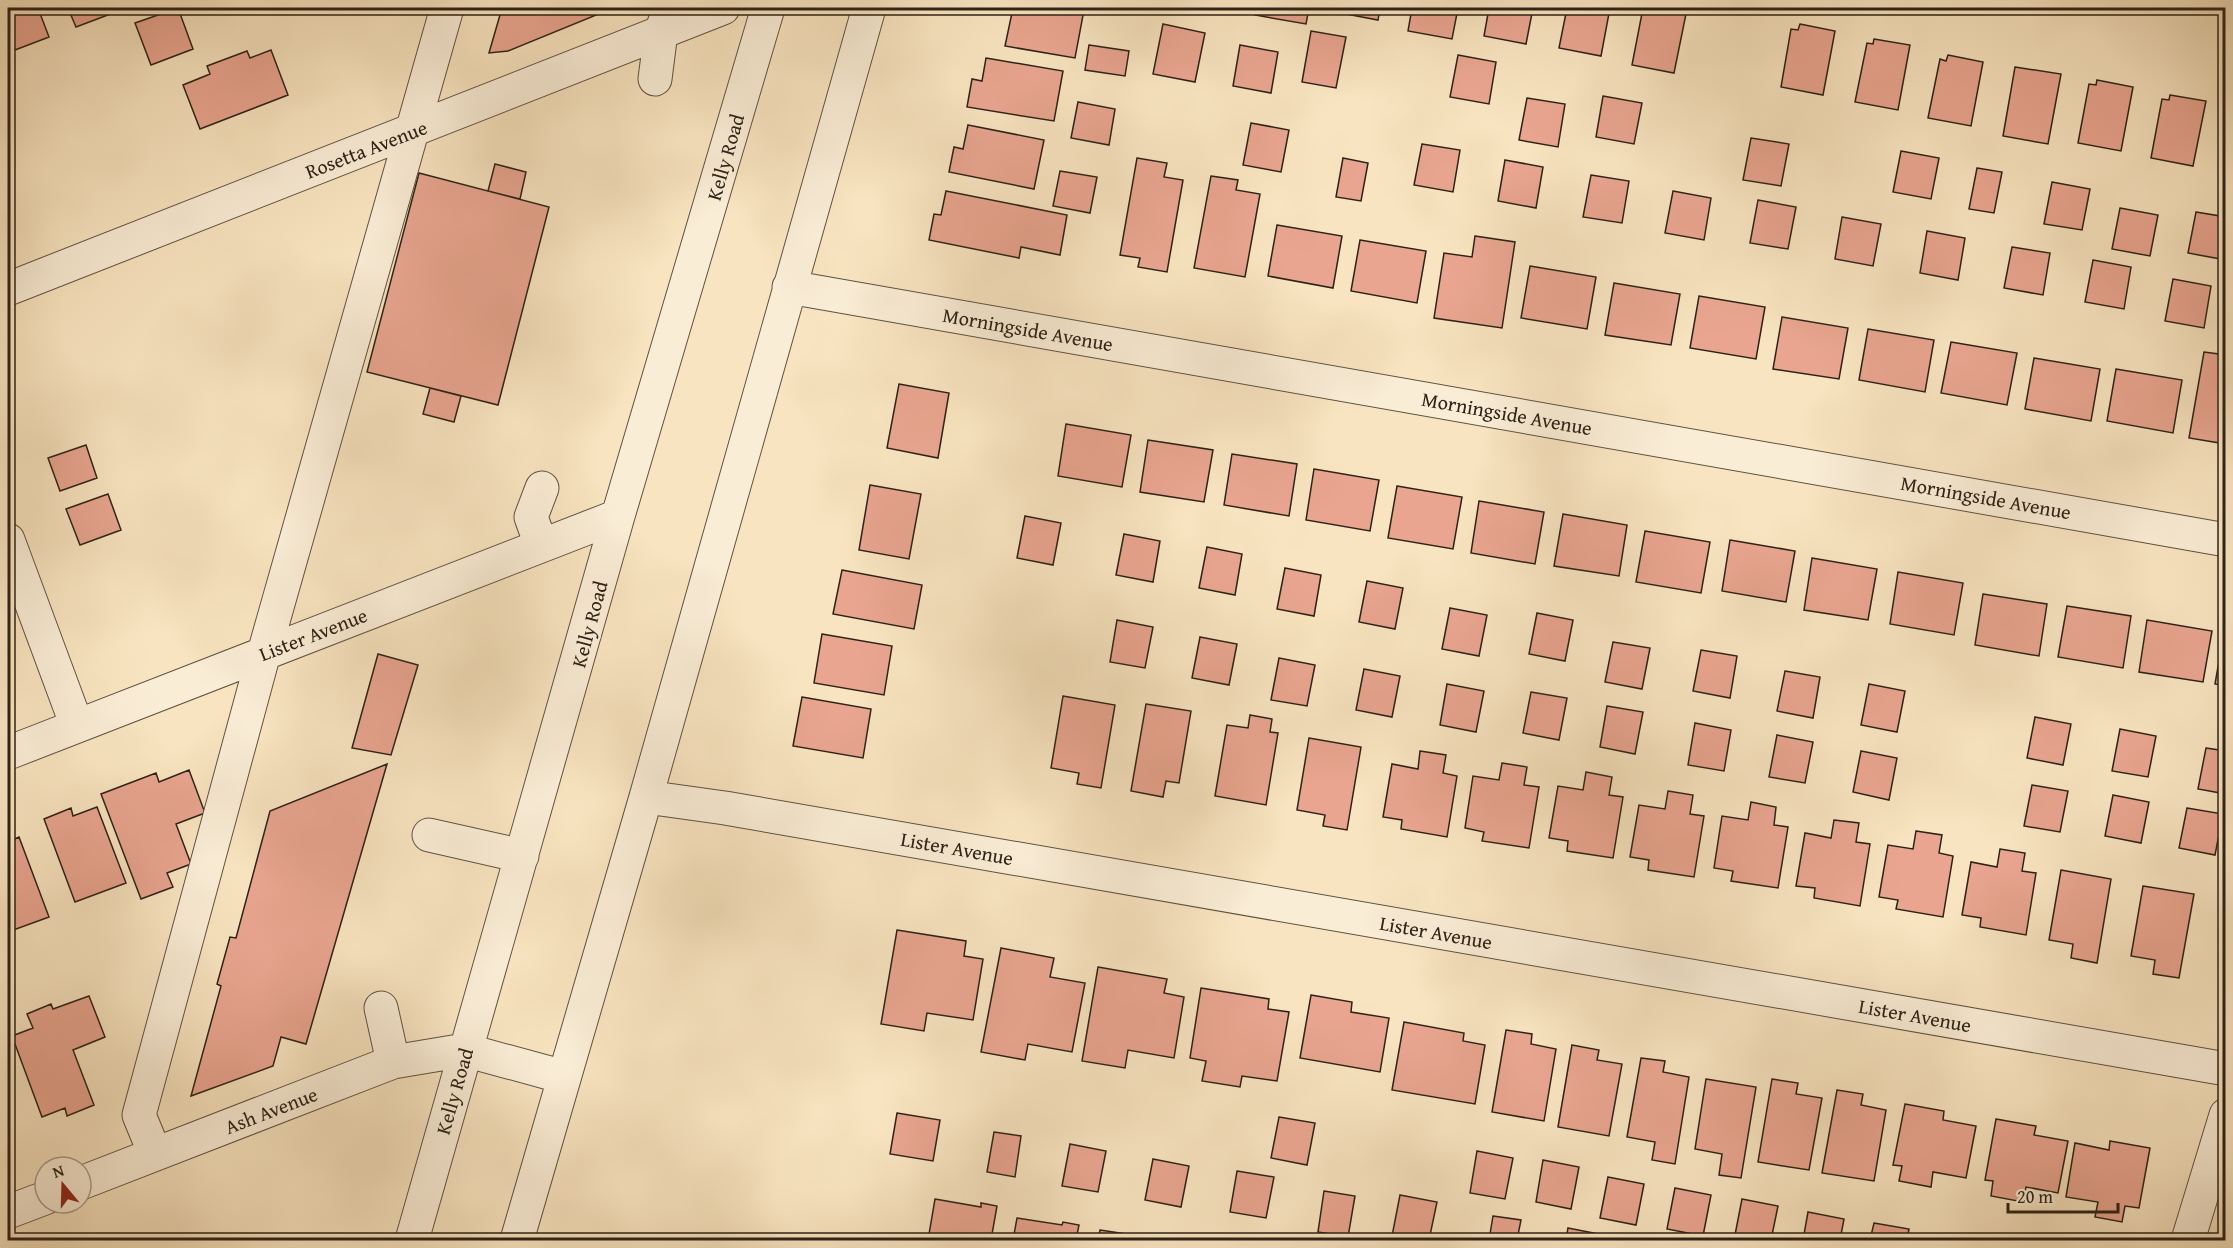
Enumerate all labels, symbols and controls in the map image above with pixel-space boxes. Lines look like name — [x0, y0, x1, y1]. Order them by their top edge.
street label: Kelly Road — [699, 110, 751, 204]
street label: Rosetta Avenue — [301, 112, 431, 186]
street label: Morningside Avenue — [941, 300, 1115, 358]
street label: Morningside Avenue — [1420, 384, 1594, 442]
street label: Morningside Avenue — [1899, 468, 2073, 526]
street label: Kelly Road — [564, 577, 615, 671]
street label: Lister Avenue — [255, 600, 371, 668]
street label: Lister Avenue — [898, 824, 1016, 872]
street label: Lister Avenue — [1377, 908, 1495, 956]
street label: Lister Avenue — [1856, 991, 1974, 1039]
street label: Kelly Road — [428, 1044, 480, 1138]
street label: Ash Avenue — [220, 1079, 322, 1141]
north arrow — [33, 1155, 93, 1215]
text: N — [49, 1158, 67, 1184]
scale bar — [2008, 1176, 2118, 1214]
text: 20 m — [2017, 1183, 2053, 1210]

